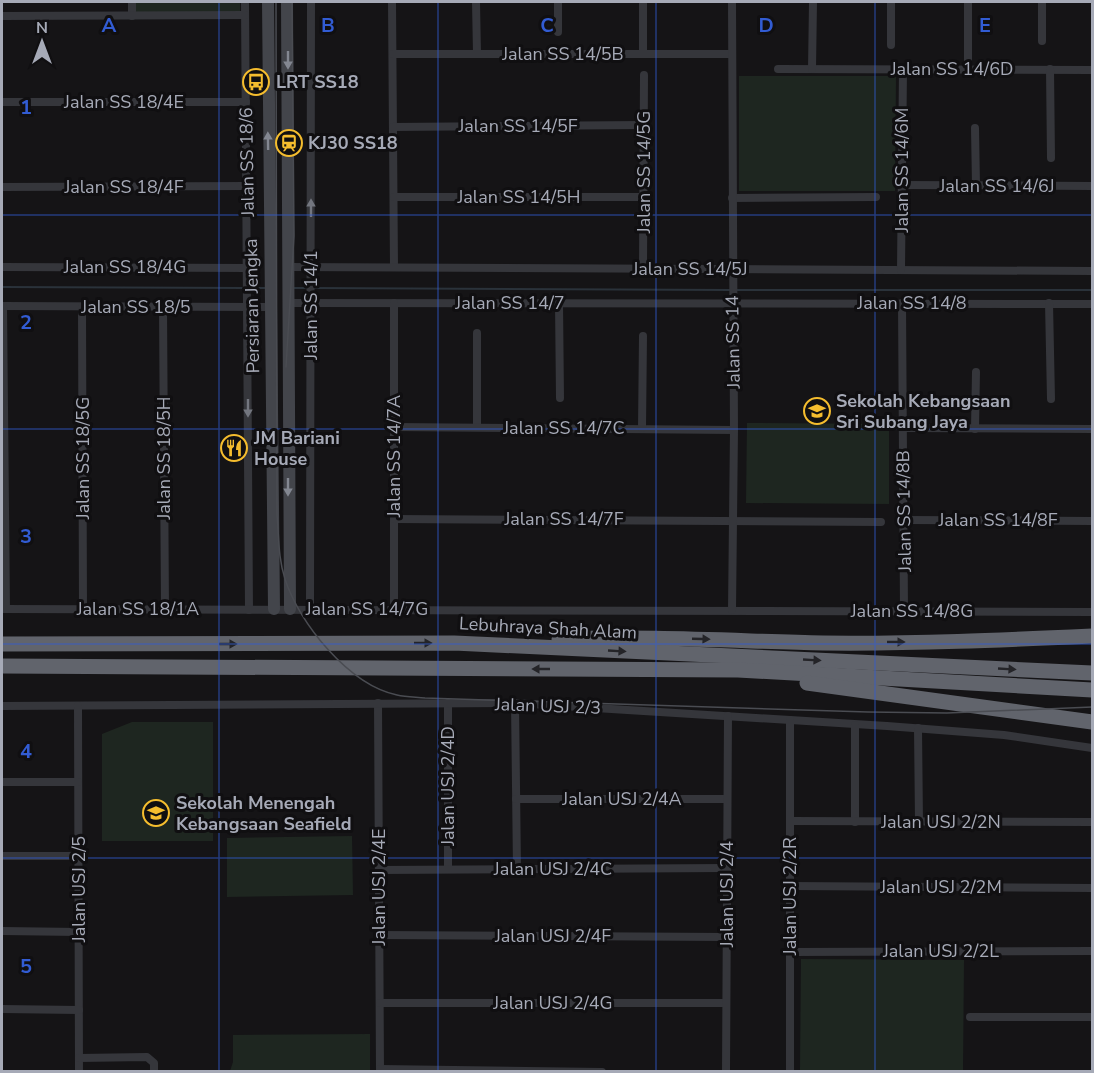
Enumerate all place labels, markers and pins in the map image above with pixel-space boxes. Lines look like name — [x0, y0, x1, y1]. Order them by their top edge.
bus stop icon: LRT SS18 — [241, 67, 271, 97]
place label: LRT SS18 — [276, 70, 359, 94]
station icon: KJ30 SS18 — [274, 128, 304, 158]
place label: KJ30 SS18 — [308, 131, 398, 155]
place label: Sekolah Kebangsaan Sri Subang Jaya — [836, 389, 1010, 434]
school or university icon: Sekolah Kebangsaan Sri Subang Jaya — [802, 396, 832, 426]
place label: JM Bariani House — [253, 426, 340, 471]
restaurant icon: JM Bariani House — [219, 433, 249, 463]
place label: Sekolah Menengah Kebangsaan Seafield — [176, 791, 352, 836]
school or university icon: Sekolah Menengah Kebangsaan Seafield — [141, 798, 171, 828]

